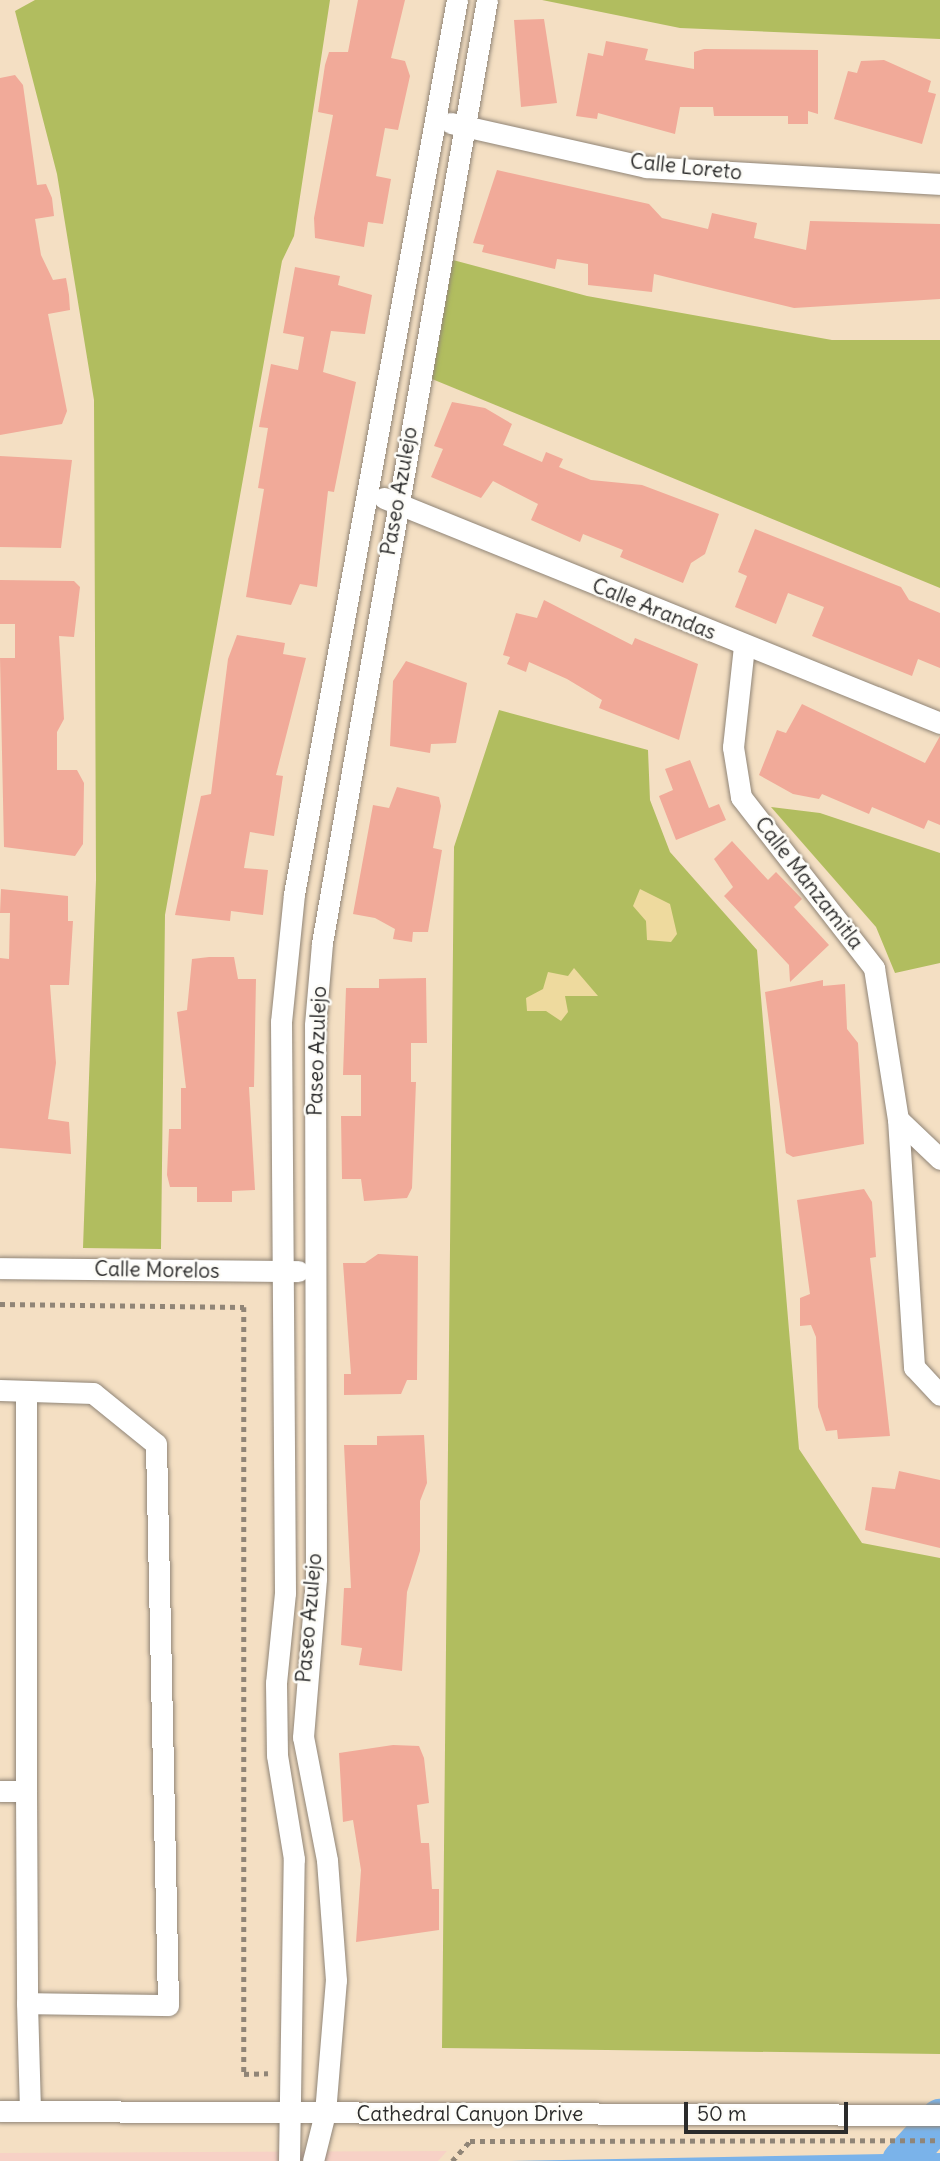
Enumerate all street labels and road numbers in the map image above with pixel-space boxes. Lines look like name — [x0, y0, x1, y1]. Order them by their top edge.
street label: Calle Loreto — [629, 149, 743, 185]
street label: Paseo Azulejo — [375, 425, 423, 557]
street label: Calle Arandas — [588, 573, 720, 645]
street label: Calle Manzamitla — [749, 812, 869, 954]
street label: Paseo Azulejo — [302, 986, 332, 1116]
street label: Calle Morelos — [94, 1256, 220, 1284]
street label: Paseo Azulejo — [291, 1552, 327, 1684]
street label: Cathedral Canyon Drive — [357, 2101, 583, 2127]

